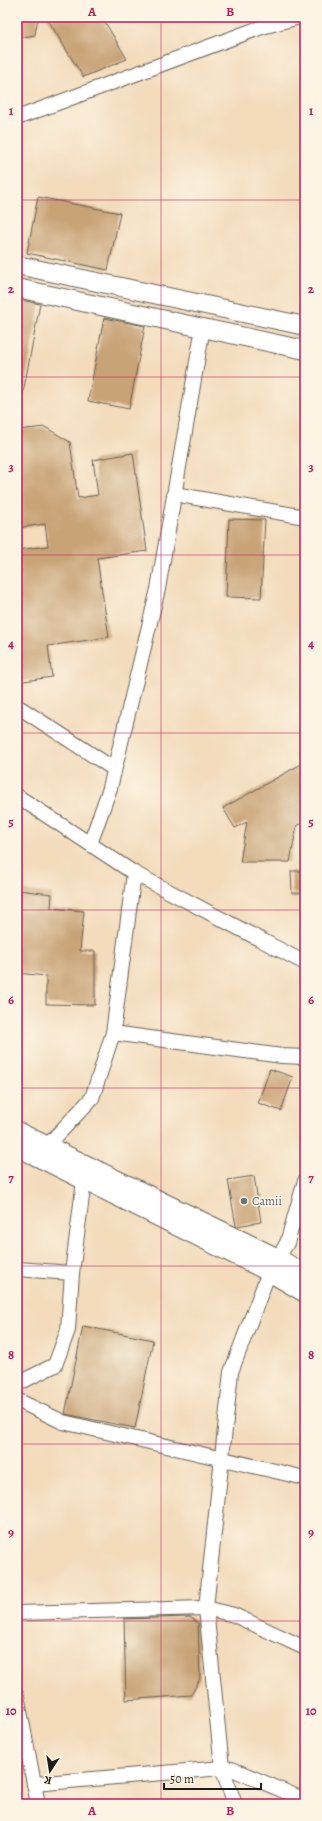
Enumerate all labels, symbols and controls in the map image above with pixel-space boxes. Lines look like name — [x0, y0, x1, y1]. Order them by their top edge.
text: A — [87, 3, 97, 20]
text: B — [226, 3, 234, 20]
text: 1 — [9, 102, 14, 119]
text: 1 — [309, 102, 314, 119]
text: 2 — [8, 280, 15, 297]
text: 2 — [308, 280, 315, 297]
text: 3 — [8, 458, 14, 475]
text: 3 — [308, 458, 314, 475]
text: 4 — [8, 635, 14, 652]
text: 4 — [308, 635, 314, 652]
text: 5 — [8, 813, 14, 830]
text: 5 — [308, 813, 314, 830]
text: 6 — [8, 991, 14, 1008]
text: 6 — [308, 991, 314, 1008]
text: 7 — [8, 1169, 14, 1186]
text: 7 — [308, 1169, 314, 1186]
place label: Camii — [252, 1193, 282, 1209]
marker: Camii — [239, 1196, 249, 1206]
text: 8 — [8, 1346, 14, 1363]
text: 8 — [308, 1346, 314, 1363]
text: 9 — [8, 1524, 14, 1541]
text: 9 — [308, 1524, 314, 1541]
text: 10 — [5, 1702, 17, 1719]
text: 10 — [305, 1702, 317, 1719]
north arrow — [30, 1751, 70, 1791]
scale bar — [164, 1765, 261, 1791]
text: 50 m — [170, 1771, 194, 1787]
text: K — [42, 1772, 53, 1788]
text: A — [87, 1802, 97, 1819]
text: B — [226, 1802, 234, 1819]

